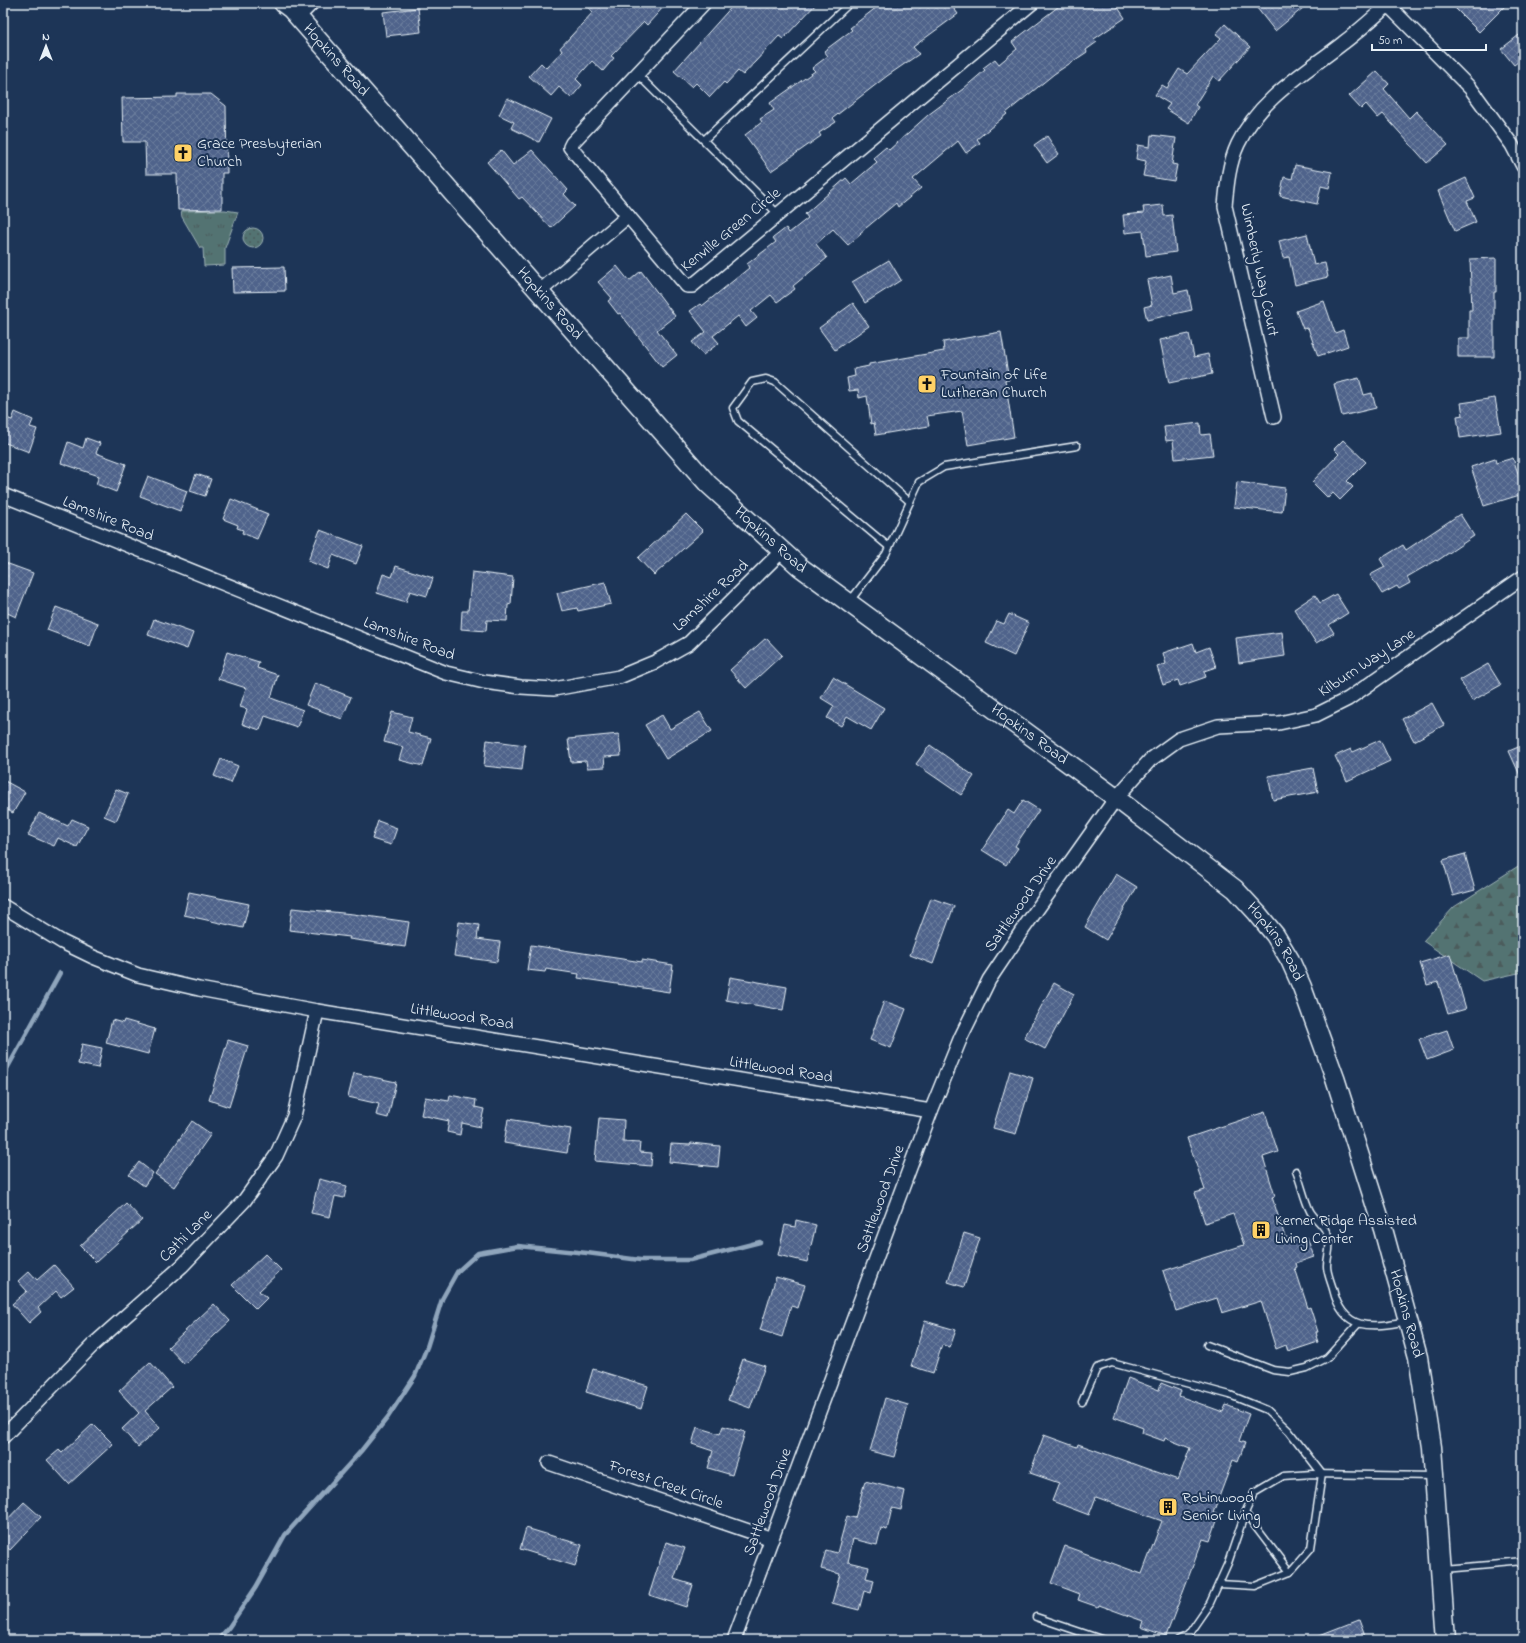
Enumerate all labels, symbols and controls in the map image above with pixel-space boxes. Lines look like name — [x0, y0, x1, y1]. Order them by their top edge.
street label: Hopkins Road — [297, 18, 375, 102]
north arrow — [26, 26, 66, 66]
scale bar — [1372, 26, 1486, 52]
text: N — [42, 29, 50, 45]
text: 50 m — [1378, 32, 1402, 50]
place label: Grace Presbyterian Church — [197, 132, 322, 174]
church icon: Grace Presbyterian Church — [172, 142, 194, 164]
street label: Kenville Green Circle — [676, 181, 787, 278]
street label: Wimberly Way Court — [1233, 201, 1285, 339]
street label: Hopkins Road — [511, 262, 589, 346]
place label: Fountain of Life Lutheran Church — [940, 363, 1048, 405]
church icon: Fountain of Life Lutheran Church — [916, 373, 938, 395]
street label: Lamshire Road — [59, 490, 157, 548]
street label: Hopkins Road — [729, 501, 811, 580]
street label: Lamshire Road — [668, 554, 754, 638]
street label: Lamshire Road — [360, 611, 458, 668]
street label: Kilburn Way Lane — [1314, 622, 1421, 703]
street label: Hopkins Road — [986, 698, 1073, 771]
street label: Sattlewood Drive — [979, 850, 1064, 957]
street label: Hopkins Road — [1241, 897, 1310, 985]
street label: Littlewood Road — [409, 997, 515, 1037]
street label: Littlewood Road — [728, 1050, 834, 1090]
street label: Sattlewood Drive — [850, 1141, 912, 1256]
street label: Cathi Lane — [154, 1203, 219, 1268]
place label: Kerner Ridge Assisted Living Center — [1275, 1209, 1417, 1251]
building icon: Kerner Ridge Assisted Living Center — [1250, 1219, 1272, 1241]
street label: Hopkins Road — [1383, 1267, 1430, 1361]
street label: Sattlewood Drive — [737, 1444, 799, 1559]
street label: Forest Creek Circle — [605, 1454, 727, 1516]
place label: Robinwood Senior Living — [1182, 1486, 1260, 1528]
building icon: Robinwood Senior Living — [1157, 1496, 1179, 1518]

